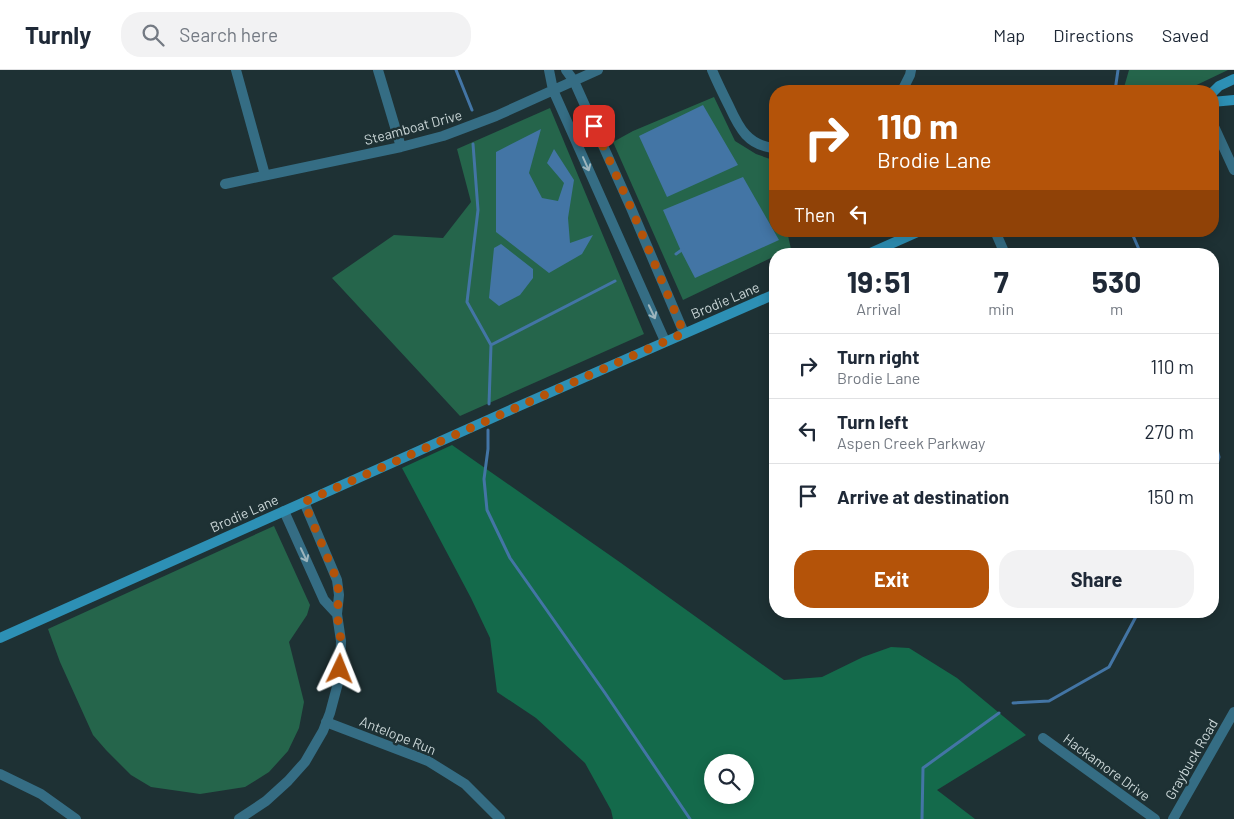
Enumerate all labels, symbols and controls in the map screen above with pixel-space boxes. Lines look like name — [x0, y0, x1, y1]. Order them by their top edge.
search box — [121, 12, 471, 57]
text: Turnly — [25, 20, 91, 49]
icon: search — [139, 21, 167, 49]
text: Search here — [179, 23, 278, 46]
text: Map — [993, 24, 1025, 46]
text: Directions — [1053, 24, 1134, 46]
text: Saved — [1162, 24, 1209, 46]
text: 110 m — [877, 104, 958, 146]
pin — [573, 105, 615, 147]
icon: right — [794, 105, 859, 170]
street label: Steamboat Drive — [362, 106, 464, 148]
icon: arrive — [580, 112, 608, 140]
text: Brodie Lane — [877, 146, 992, 172]
one-way arrow — [581, 156, 591, 171]
icon: left — [845, 200, 873, 228]
text: Then — [794, 203, 835, 226]
text: 19:51 — [847, 263, 911, 299]
text: 7 — [994, 263, 1009, 299]
text: 530 — [1092, 263, 1141, 299]
street label: Brodie Lane — [688, 278, 762, 322]
text: Arrival — [856, 299, 901, 318]
text: min — [988, 299, 1014, 318]
text: m — [1110, 299, 1123, 318]
one-way arrow — [648, 304, 657, 319]
text: Turn right — [837, 345, 919, 368]
icon: right — [794, 352, 822, 380]
text: 110 m — [1150, 355, 1194, 378]
text: Brodie Lane — [837, 368, 920, 387]
text: Turn left — [837, 410, 908, 433]
icon: left — [794, 417, 822, 445]
text: 270 m — [1145, 420, 1194, 443]
text: Aspen Creek Parkway — [837, 433, 985, 452]
icon: arrive — [794, 482, 822, 510]
text: Arrive at destination — [837, 485, 1009, 508]
text: 150 m — [1147, 485, 1194, 508]
street label: Brodie Lane — [207, 490, 281, 536]
one-way arrow — [300, 547, 309, 562]
button: Exit — [794, 550, 989, 608]
button: Share — [999, 550, 1194, 608]
position arrow — [313, 642, 365, 694]
street label: Antelope Run — [357, 712, 439, 758]
street label: Graybuck Road — [1161, 716, 1221, 802]
street label: Hackamore Drive — [1060, 730, 1154, 804]
map controls — [704, 754, 754, 804]
button: search — [704, 754, 754, 804]

